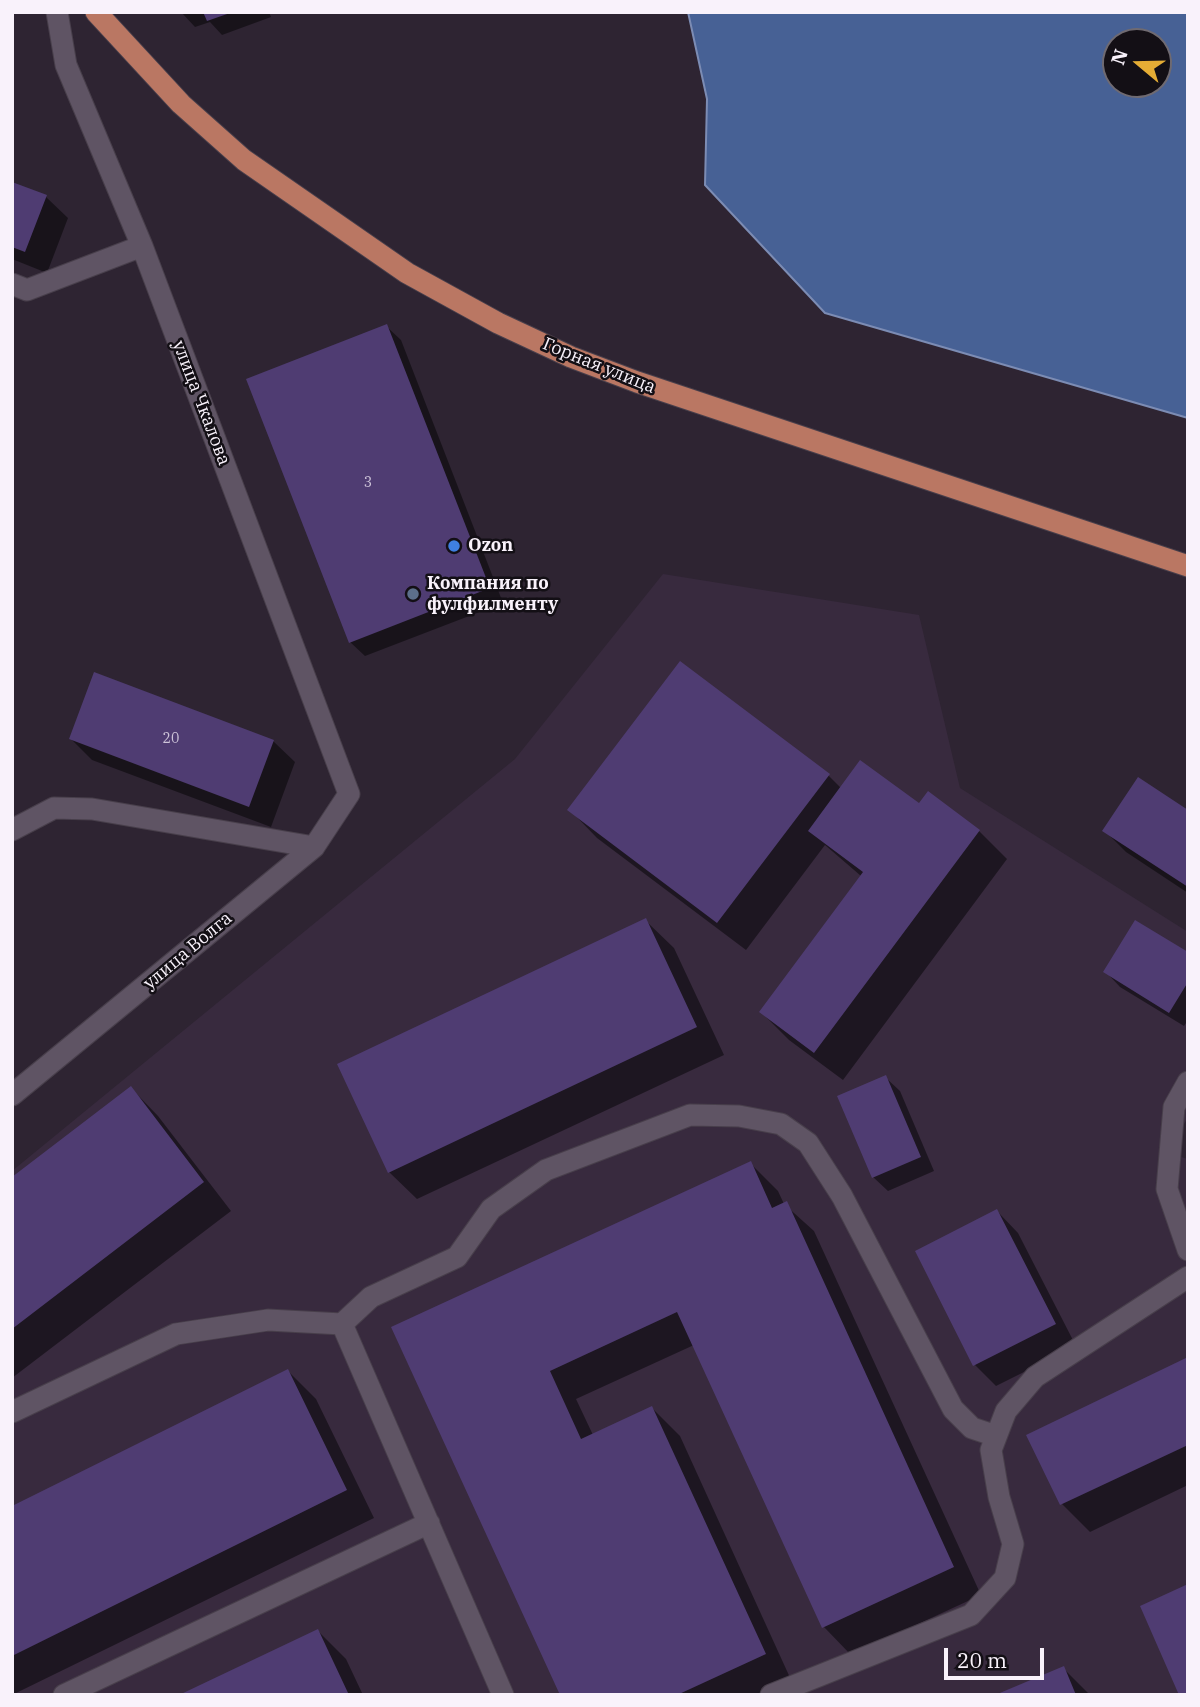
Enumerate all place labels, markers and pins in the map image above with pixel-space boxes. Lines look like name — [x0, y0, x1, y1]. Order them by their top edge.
place label: Ozon — [468, 535, 513, 557]
marker: Ozon — [446, 538, 462, 554]
place label: Компания по фулфилменту — [427, 573, 558, 616]
marker: Компания по фулфилменту — [405, 586, 421, 602]

